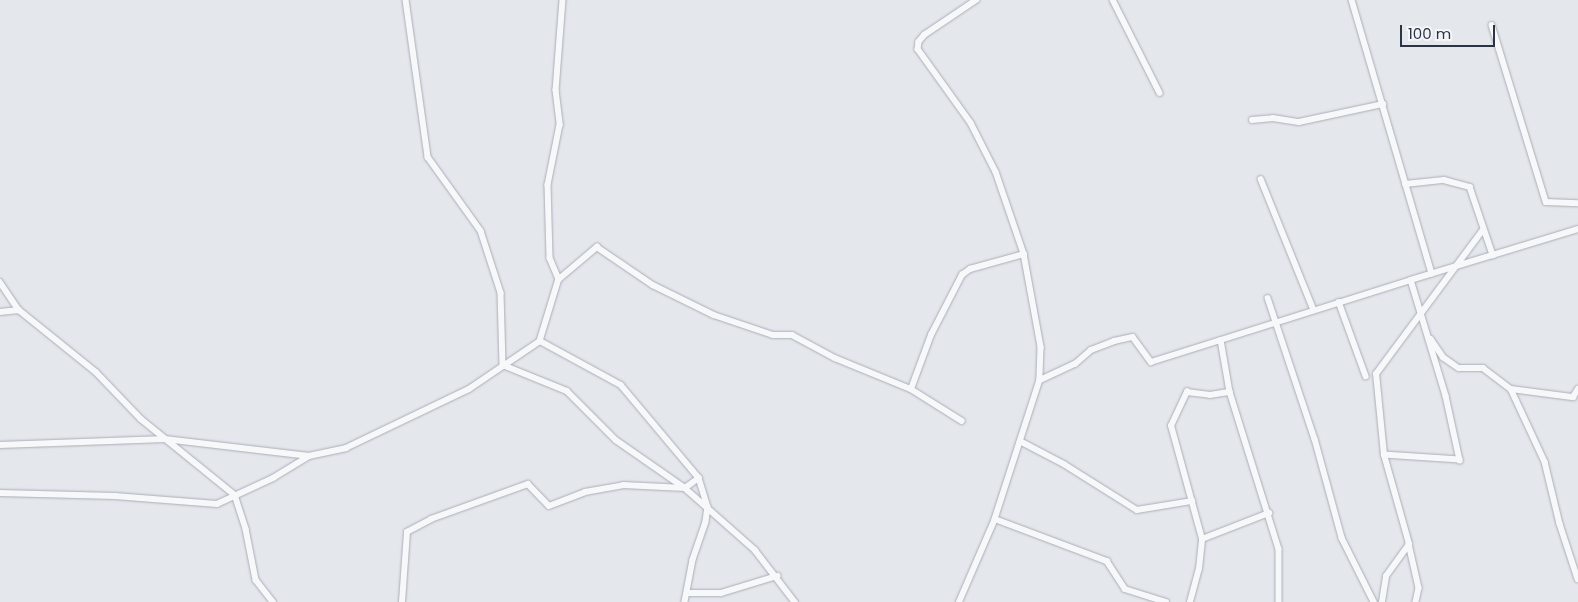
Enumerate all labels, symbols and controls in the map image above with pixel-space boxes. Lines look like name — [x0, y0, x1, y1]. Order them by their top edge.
scale bar — [1403, 15, 1498, 47]
text: 100 m — [1408, 23, 1451, 44]

